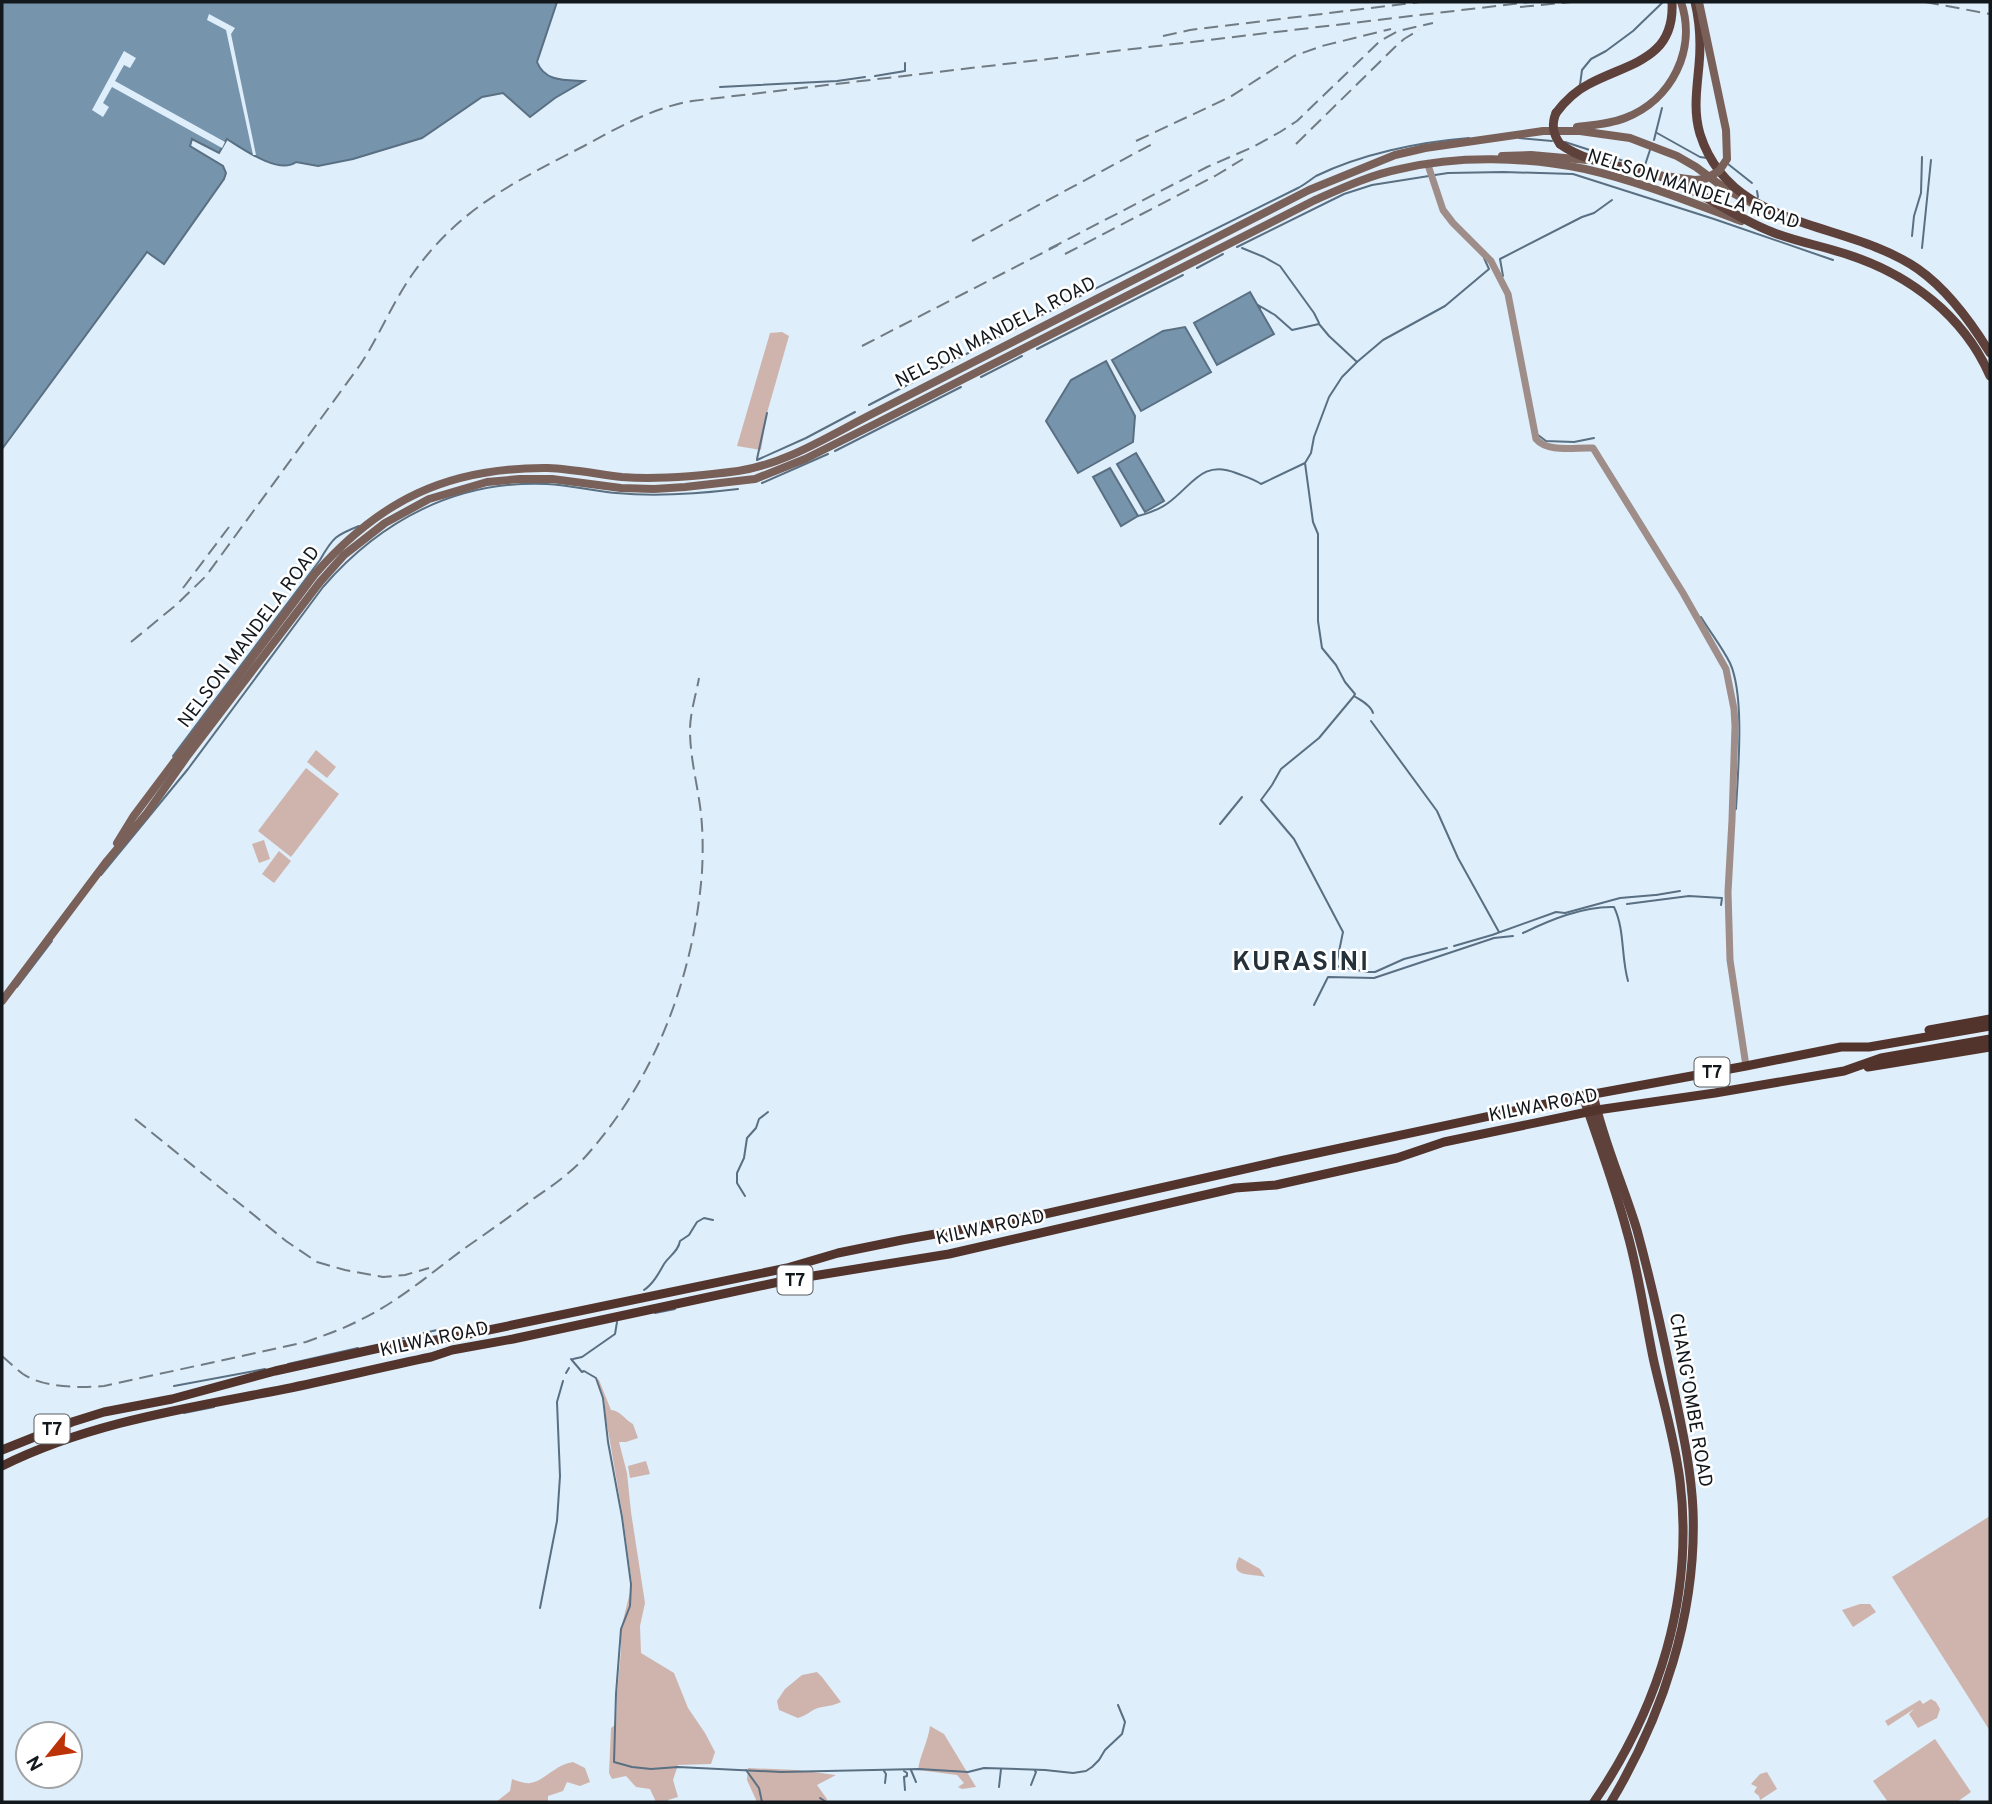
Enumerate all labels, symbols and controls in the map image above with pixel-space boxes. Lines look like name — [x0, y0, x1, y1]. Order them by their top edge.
street label: NELSON MANDELA ROAD — [1584, 144, 1803, 236]
street label: NELSON MANDELA ROAD — [892, 272, 1100, 394]
street label: NELSON MANDELA ROAD — [173, 541, 326, 733]
district label: KURASINI — [1232, 947, 1370, 980]
road number: T7 — [1694, 1058, 1730, 1086]
street label: KILWA ROAD — [1487, 1084, 1600, 1128]
street label: KILWA ROAD — [934, 1205, 1047, 1251]
road number: T7 — [778, 1266, 812, 1294]
street label: CHANG'OMBE ROAD — [1663, 1311, 1717, 1489]
street label: KILWA ROAD — [378, 1317, 491, 1363]
road number: T7 — [34, 1414, 70, 1444]
north arrow — [14, 1720, 84, 1790]
text: N — [22, 1751, 50, 1774]

